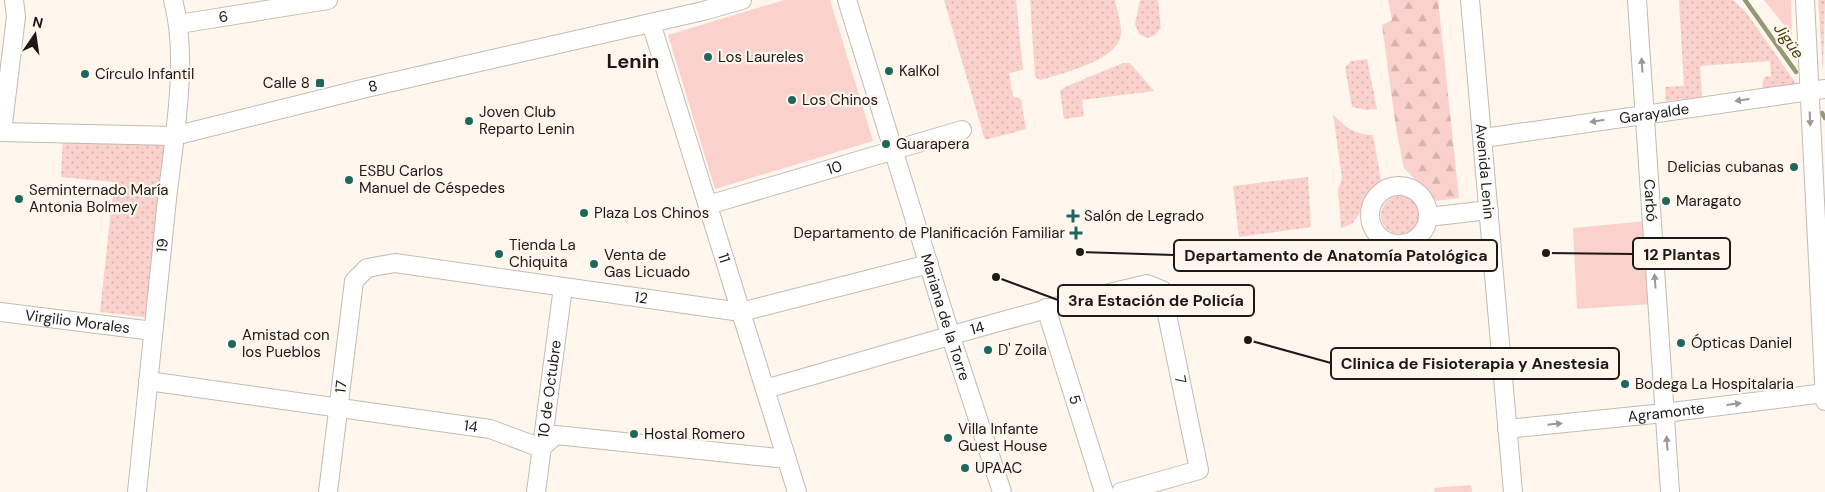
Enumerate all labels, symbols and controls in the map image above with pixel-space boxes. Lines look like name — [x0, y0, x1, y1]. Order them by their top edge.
street label: 6 — [217, 6, 230, 27]
north arrow — [10, 10, 60, 60]
text: N — [31, 12, 45, 32]
water label: Jigüe — [1769, 19, 1809, 63]
place label: Los Laureles — [718, 47, 804, 67]
district label: Lenin — [607, 48, 659, 74]
marker: Los Laureles — [702, 51, 714, 63]
one-way arrow — [1637, 56, 1645, 72]
place label: KalKol — [899, 61, 939, 81]
place label: Círculo Infantil — [95, 64, 194, 84]
marker: KalKol — [883, 65, 895, 77]
marker: Círculo Infantil — [79, 68, 91, 80]
place label: Calle 8 — [263, 73, 310, 93]
street label: 8 — [366, 76, 380, 97]
marker: Calle 8 — [314, 77, 326, 89]
place label: Los Chinos — [802, 90, 878, 110]
marker: Los Chinos — [786, 94, 798, 106]
one-way arrow — [1734, 96, 1750, 104]
street label: Garayalde — [1618, 99, 1691, 128]
place label: Joven Club Reparto Lenin — [479, 102, 575, 139]
one-way arrow — [1806, 111, 1814, 127]
marker: Joven Club Reparto Lenin — [463, 115, 475, 127]
one-way arrow — [1589, 117, 1605, 125]
street label: Avenida Lenin — [1471, 123, 1499, 220]
place label: Guarapera — [896, 134, 969, 154]
marker: Guarapera — [880, 138, 892, 150]
street label: 10 — [825, 156, 845, 179]
place label: Delicias cubanas — [1667, 157, 1784, 177]
place label: ESBU Carlos Manuel de Céspedes — [359, 161, 505, 198]
marker: Delicias cubanas — [1788, 161, 1800, 173]
marker: ESBU Carlos Manuel de Céspedes — [343, 174, 355, 186]
street label: Carbó — [1639, 179, 1662, 223]
place label: Seminternado María Antonia Bolmey — [29, 180, 168, 217]
place label: Maragato — [1676, 191, 1741, 211]
marker: Seminternado María Antonia Bolmey — [13, 193, 25, 205]
marker: Maragato — [1660, 195, 1672, 207]
place label: Plaza Los Chinos — [594, 203, 709, 223]
place label: Salón de Legrado — [1084, 206, 1204, 226]
marker: Plaza Los Chinos — [578, 207, 590, 219]
marker: Salón de Legrado — [1066, 209, 1080, 223]
place label: Departamento de Planificación Familiar — [793, 223, 1065, 243]
marker: Departamento de Planificación Familiar — [1069, 226, 1083, 240]
place label: Tienda La Chiquita — [509, 235, 576, 272]
street label: 19 — [152, 237, 173, 253]
callout: 12 Plantas — [1633, 238, 1730, 269]
callout: Departamento de Anatomía Patológica — [1174, 240, 1497, 271]
text: 12 Plantas — [1644, 244, 1720, 265]
place label: Venta de Gas Licuado — [604, 245, 690, 282]
text: Departamento de Anatomía Patológica — [1184, 245, 1488, 266]
marker: Tienda La Chiquita — [493, 248, 505, 260]
street label: 11 — [713, 250, 735, 265]
street label: Mariana de la Torre — [916, 251, 975, 383]
marker: Venta de Gas Licuado — [588, 258, 600, 270]
one-way arrow — [1651, 273, 1659, 289]
callout: 3ra Estación de Policía — [1058, 285, 1254, 316]
street label: 12 — [633, 287, 649, 309]
text: 3ra Estación de Policía — [1068, 290, 1244, 311]
street label: Virgilio Morales — [24, 305, 131, 338]
street label: 14 — [968, 317, 987, 339]
place label: Amistad con los Pueblos — [242, 325, 330, 362]
place label: Ópticas Daniel — [1691, 333, 1792, 353]
marker: Ópticas Daniel — [1675, 337, 1687, 349]
marker: Amistad con los Pueblos — [226, 338, 238, 350]
street label: 10 de Octubre — [533, 339, 566, 439]
place label: D' Zoila — [998, 340, 1047, 360]
marker: D' Zoila — [982, 344, 994, 356]
callout: Clinica de Fisioterapia y Anestesia — [1331, 348, 1619, 379]
text: Clinica de Fisioterapia y Anestesia — [1341, 353, 1609, 374]
street label: 7 — [1170, 374, 1191, 386]
place label: Bodega La Hospitalaria — [1635, 374, 1794, 394]
marker: Bodega La Hospitalaria — [1619, 378, 1631, 390]
street label: 17 — [330, 379, 352, 394]
street label: 5 — [1064, 392, 1086, 407]
street label: Agramonte — [1627, 398, 1706, 427]
one-way arrow — [1727, 400, 1743, 408]
street label: 14 — [463, 415, 479, 437]
place label: Villa Infante Guest House — [958, 419, 1047, 456]
one-way arrow — [1548, 420, 1564, 428]
place label: Hostal Romero — [644, 424, 745, 444]
marker: Hostal Romero — [628, 428, 640, 440]
marker: Villa Infante Guest House — [942, 432, 954, 444]
one-way arrow — [1662, 435, 1670, 451]
place label: UPAAC — [975, 458, 1023, 478]
marker: UPAAC — [959, 462, 971, 474]

